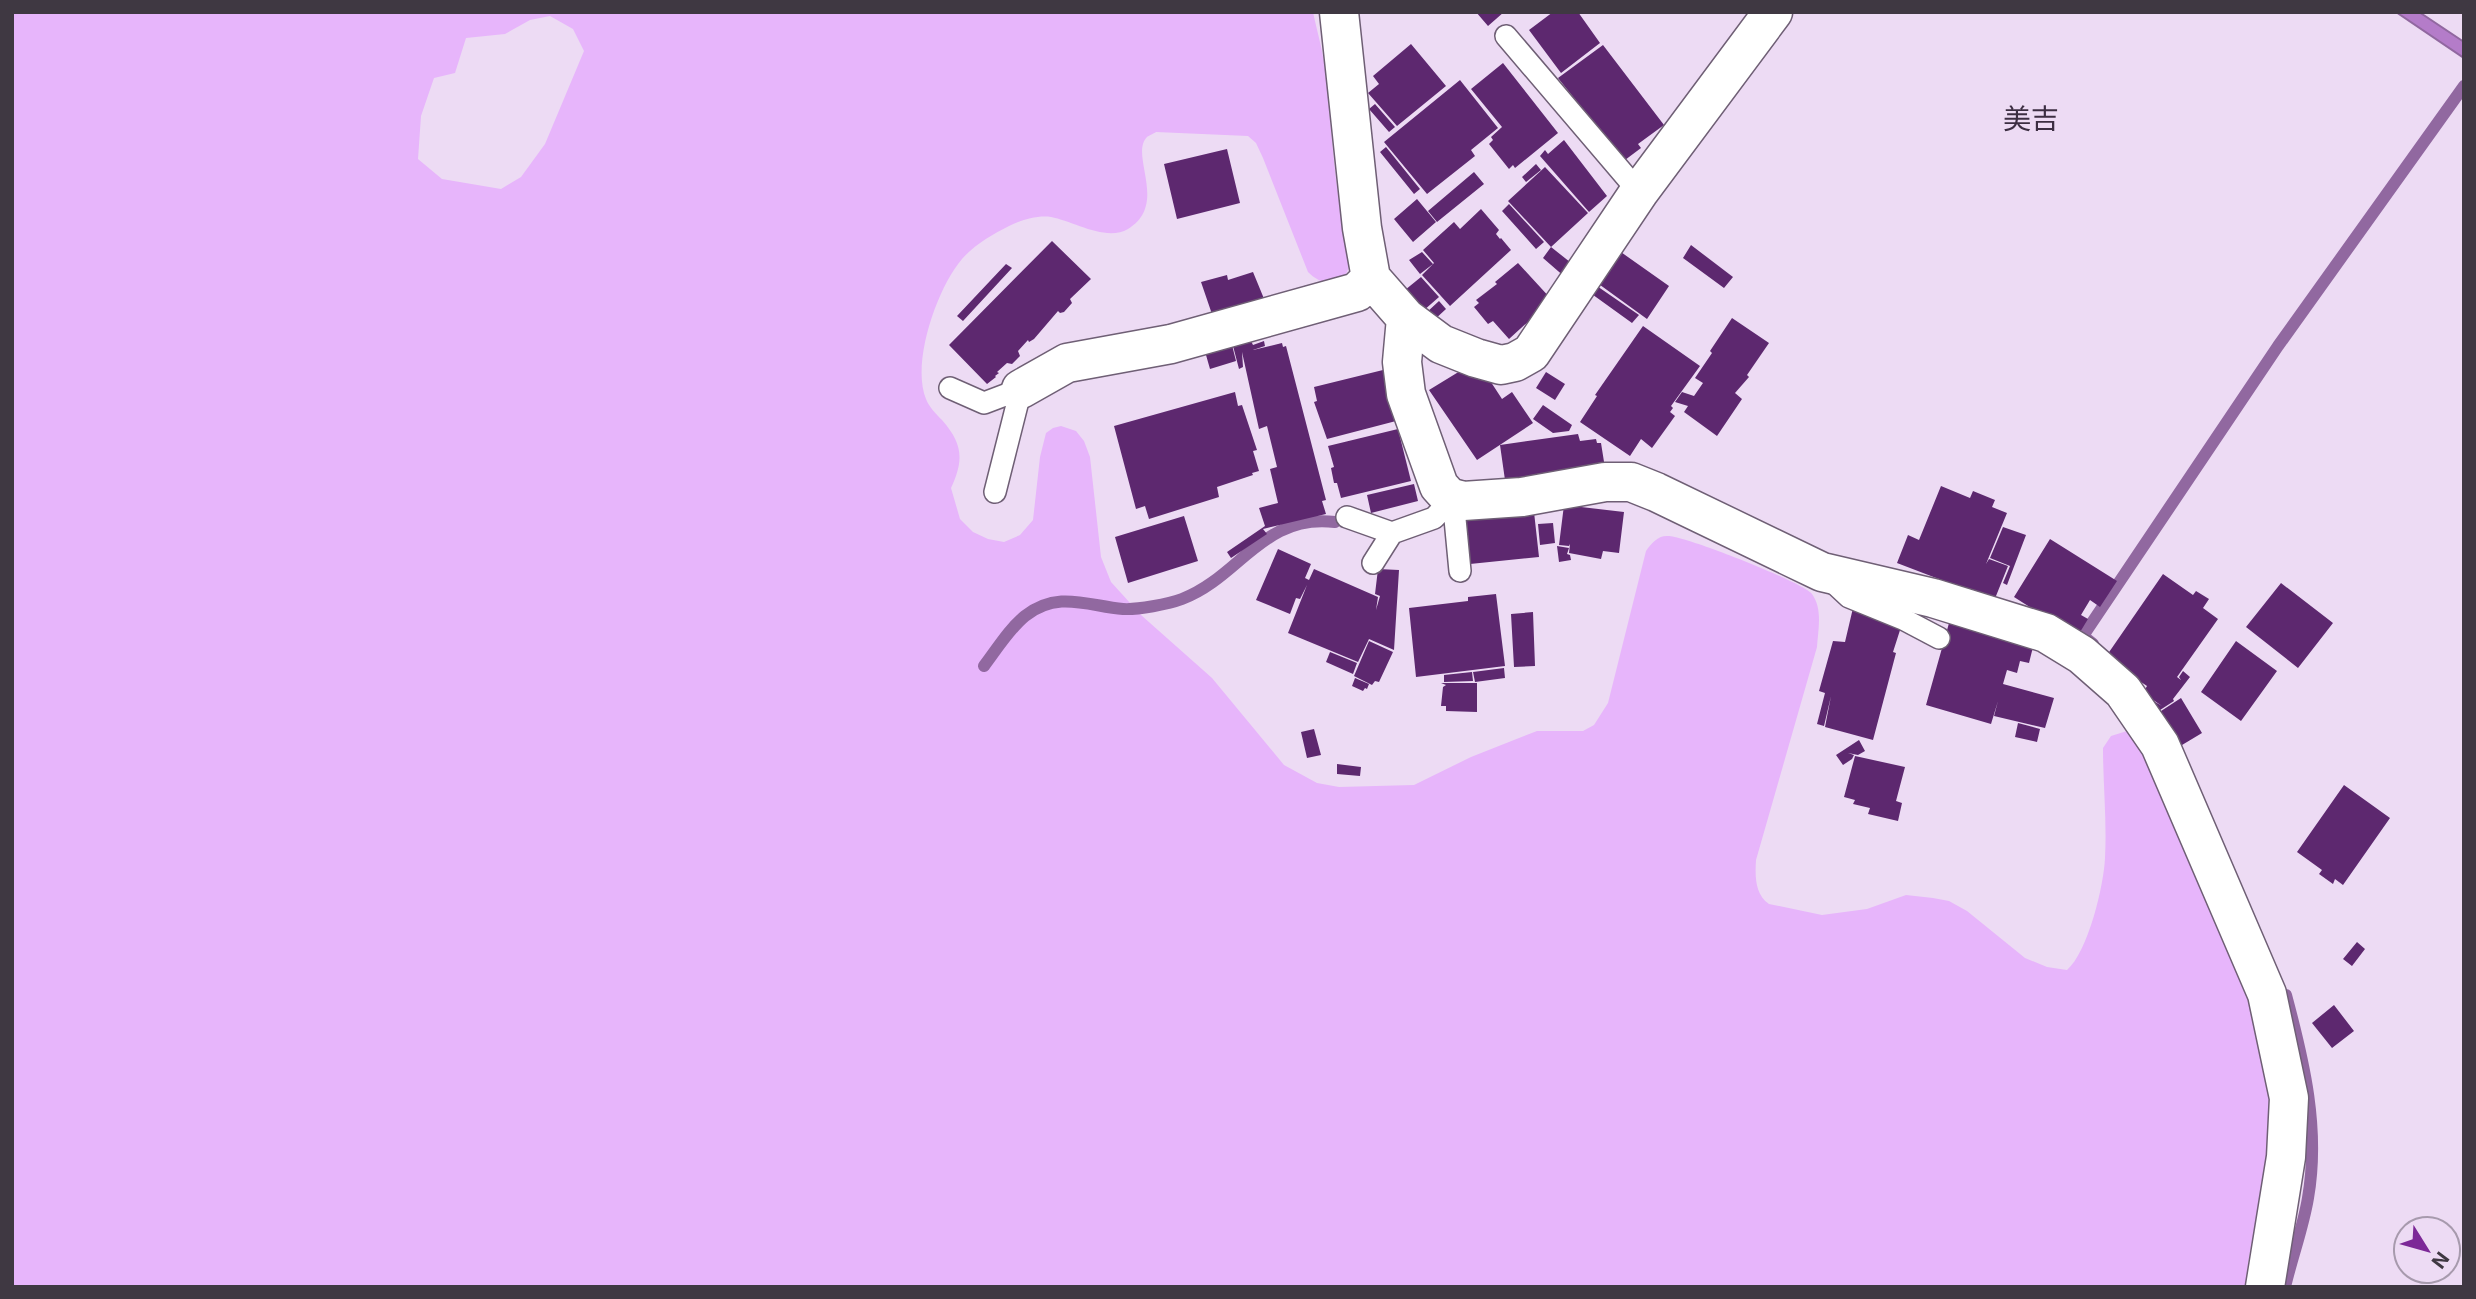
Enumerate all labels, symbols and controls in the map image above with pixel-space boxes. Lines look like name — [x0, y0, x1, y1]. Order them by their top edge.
district label: 美吉 — [2003, 102, 2059, 136]
north arrow — [2392, 1215, 2462, 1285]
text: N — [2427, 1247, 2454, 1273]

